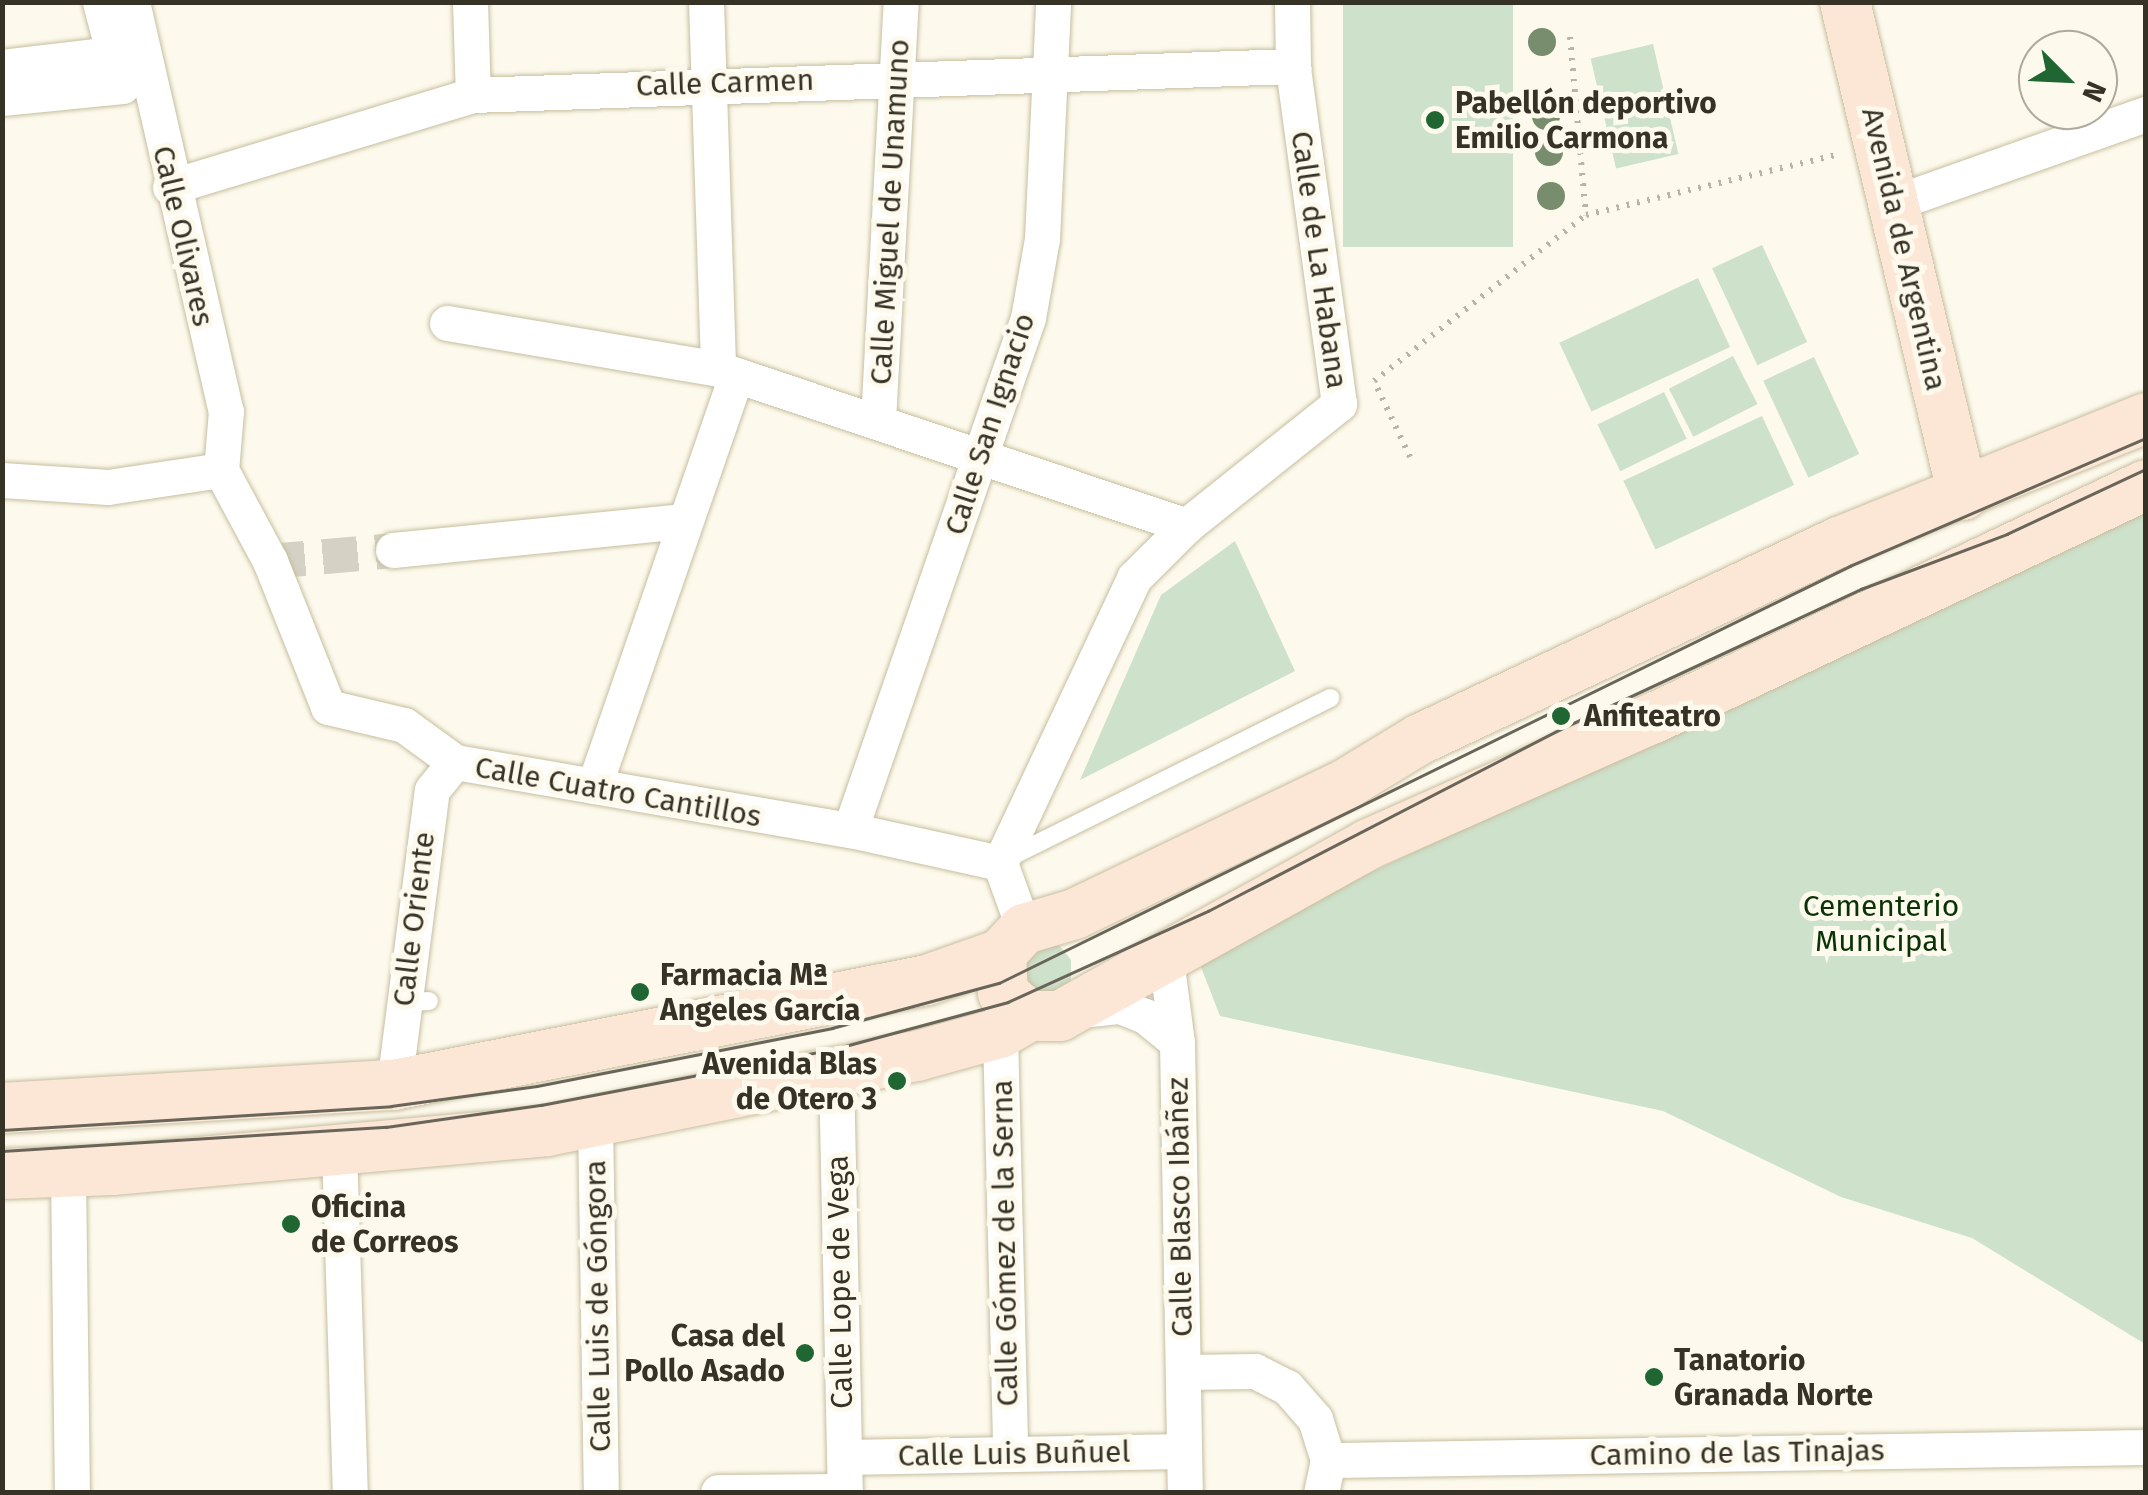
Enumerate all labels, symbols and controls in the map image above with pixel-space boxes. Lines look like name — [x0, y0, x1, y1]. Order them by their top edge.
north arrow — [2018, 30, 2118, 130]
street label: Calle Miguel de Unamuno — [863, 38, 917, 386]
street label: Calle Carmen — [635, 62, 815, 104]
text: N — [2075, 76, 2113, 107]
place label: Pabellón deportivo Emilio Carmona — [1455, 85, 1717, 156]
street label: Avenida de Argentina — [1854, 104, 1954, 394]
marker: Pabellón deportivo Emilio Carmona — [1424, 109, 1446, 131]
street label: Calle de La Habana — [1283, 129, 1355, 391]
street label: Calle Olivares — [145, 142, 221, 330]
street label: Calle San Ignacio — [937, 309, 1043, 539]
place label: Anfiteatro — [1584, 698, 1721, 734]
marker: Anfiteatro — [1548, 703, 1574, 729]
street label: Calle Cuatro Cantillos — [472, 749, 764, 835]
street label: Calle Oriente — [385, 830, 443, 1008]
park label: Cementerio Municipal — [1803, 888, 1959, 958]
place label: Farmacia Mª Angeles García — [660, 957, 861, 1028]
marker: Farmacia Mª Angeles García — [629, 981, 651, 1003]
place label: Avenida Blas de Otero 3 — [702, 1046, 877, 1116]
marker: Avenida Blas de Otero 3 — [886, 1070, 908, 1092]
street label: Calle Blasco Ibáñez — [1160, 1077, 1200, 1337]
street label: Calle Gómez de la Serna — [984, 1079, 1026, 1407]
street label: Calle Lope de Vega — [820, 1155, 860, 1409]
street label: Calle Luis de Góngora — [577, 1160, 619, 1452]
place label: Oficina de Correos — [311, 1189, 459, 1260]
marker: Oficina de Correos — [280, 1213, 302, 1235]
place label: Casa del Pollo Asado — [624, 1318, 785, 1388]
marker: Casa del Pollo Asado — [794, 1342, 816, 1364]
place label: Tanatorio Granada Norte — [1674, 1342, 1873, 1412]
marker: Tanatorio Granada Norte — [1643, 1366, 1665, 1388]
street label: Camino de las Tinajas — [1589, 1432, 1885, 1474]
street label: Calle Luis Buñuel — [897, 1434, 1131, 1474]

